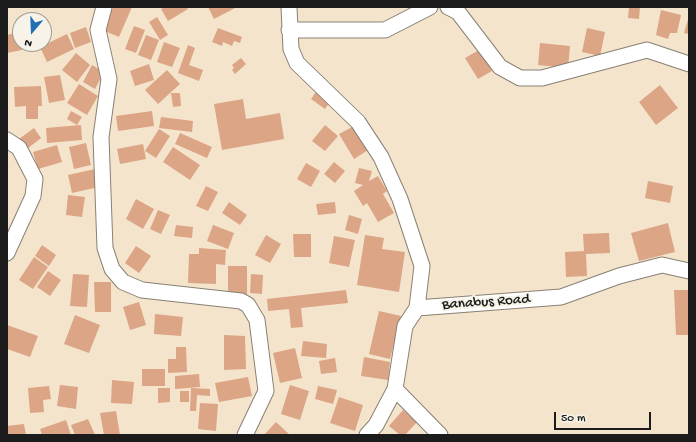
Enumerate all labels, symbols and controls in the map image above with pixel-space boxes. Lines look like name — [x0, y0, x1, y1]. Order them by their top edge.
north arrow — [12, 12, 52, 52]
text: N — [23, 36, 34, 49]
street label: Banabus Road — [441, 291, 531, 315]
scale bar — [556, 404, 653, 430]
text: 50 m — [561, 412, 586, 426]

